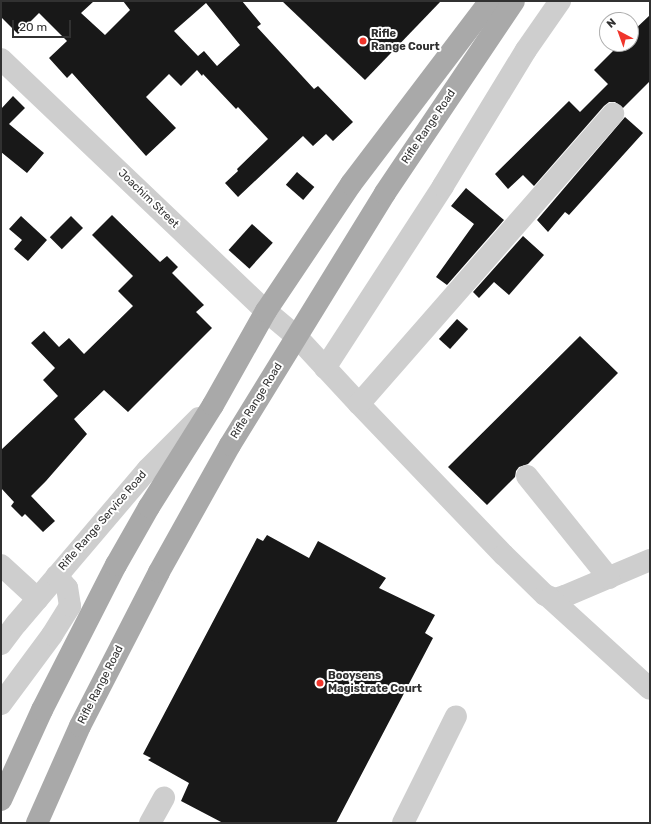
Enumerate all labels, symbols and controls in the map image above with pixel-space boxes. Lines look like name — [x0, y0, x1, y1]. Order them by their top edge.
scale bar — [14, 12, 73, 38]
north arrow — [599, 12, 639, 52]
text: N — [604, 16, 619, 31]
text: 20 m — [19, 20, 47, 34]
place label: Rifle Range Court — [371, 28, 440, 54]
marker: Rifle Range Court — [358, 36, 368, 46]
street label: Rifle Range Road — [399, 87, 459, 167]
street label: Joachim Street — [115, 167, 181, 231]
street label: Rifle Range Road — [228, 361, 286, 441]
street label: Rifle Range Service Road — [56, 469, 150, 573]
street label: Rifle Range Road — [75, 643, 127, 727]
place label: Booysens Magistrate Court — [328, 670, 422, 696]
marker: Booysens Magistrate Court — [315, 678, 325, 688]

